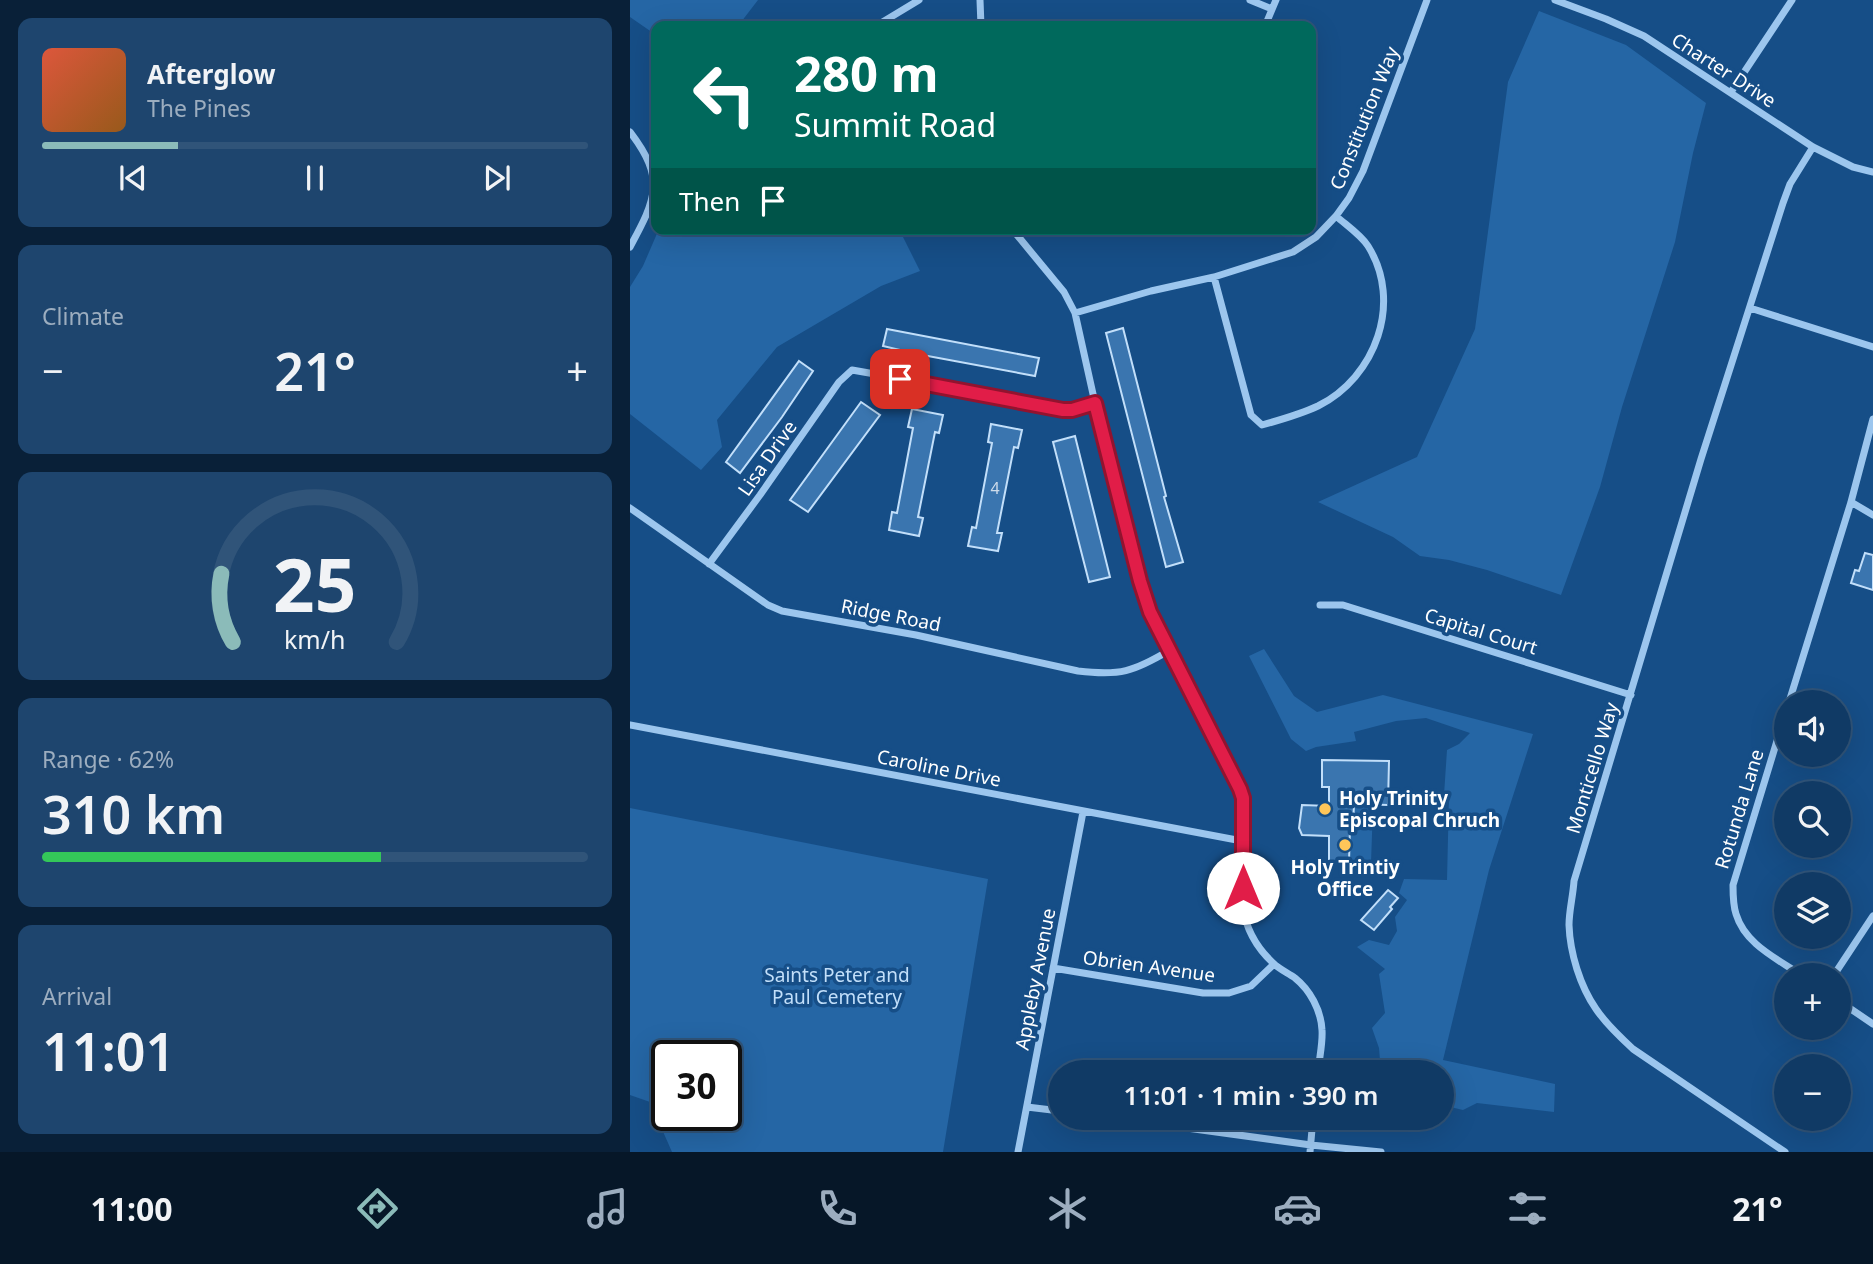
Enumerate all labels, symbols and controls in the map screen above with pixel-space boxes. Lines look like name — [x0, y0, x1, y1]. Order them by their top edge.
street label: Charter Drive — [1667, 27, 1781, 113]
text: 280 m — [794, 40, 939, 106]
street label: Constitution Way — [1323, 42, 1405, 193]
icon: left — [679, 49, 770, 140]
text: Afterglow — [147, 56, 275, 92]
text: The Pines — [147, 92, 251, 124]
text: Summit Road — [794, 103, 996, 146]
icon: previous — [114, 159, 152, 197]
icon: pause — [296, 159, 334, 197]
icon: next — [478, 159, 516, 197]
icon: arrive — [754, 182, 792, 220]
text: Then — [679, 183, 740, 219]
text: Climate — [42, 300, 124, 332]
text: 21° — [274, 335, 356, 406]
text: − — [42, 344, 64, 396]
text: + — [566, 344, 588, 396]
pin — [870, 349, 930, 409]
icon: arrive — [881, 360, 919, 398]
street label: Lisa Drive — [732, 415, 802, 501]
house number: 4 — [990, 477, 1000, 499]
text: 25 — [273, 534, 357, 633]
street label: Ridge Road — [839, 593, 943, 637]
street label: Capital Court — [1421, 602, 1541, 661]
text: km/h — [284, 622, 346, 656]
map controls — [1774, 690, 1851, 1131]
button: sound — [1774, 690, 1851, 767]
street label: Monticello Way — [1560, 699, 1624, 837]
text: Range · 62% — [42, 743, 174, 775]
street label: Caroline Drive — [875, 743, 1003, 793]
street label: Rotunda Lane — [1708, 746, 1770, 872]
text: 310 km — [42, 778, 225, 849]
button: search — [1774, 781, 1851, 858]
place label: Holy Trinity Episcopal Chruch — [1339, 785, 1500, 833]
marker: Holy Trinity Episcopal Chruch — [1317, 801, 1333, 817]
marker: Holy Trintiy Office — [1337, 837, 1353, 853]
position arrow — [1206, 851, 1280, 925]
place label: Holy Trintiy Office — [1290, 854, 1400, 902]
button: layers — [1774, 872, 1851, 949]
street label: Appleby Avenue — [1009, 906, 1061, 1052]
street label: Obrien Avenue — [1081, 944, 1217, 988]
park label: Saints Peter and Paul Cemetery — [764, 962, 910, 1010]
button: + — [1774, 963, 1851, 1040]
text: Arrival — [42, 980, 112, 1012]
text: 11:01 — [42, 1015, 175, 1086]
speed limit sign: 30 — [651, 1040, 742, 1131]
button: − — [1774, 1054, 1851, 1131]
text: 11:01 · 1 min · 390 m — [1124, 1077, 1378, 1113]
icon: directions — [353, 1184, 402, 1233]
icon: music — [583, 1184, 632, 1233]
icon: phone — [813, 1184, 862, 1233]
icon: climate — [1043, 1184, 1092, 1233]
icon: car — [1273, 1184, 1322, 1233]
icon: filters — [1503, 1184, 1552, 1233]
text: 11:00 — [90, 1187, 173, 1230]
text: 21° — [1732, 1187, 1783, 1230]

